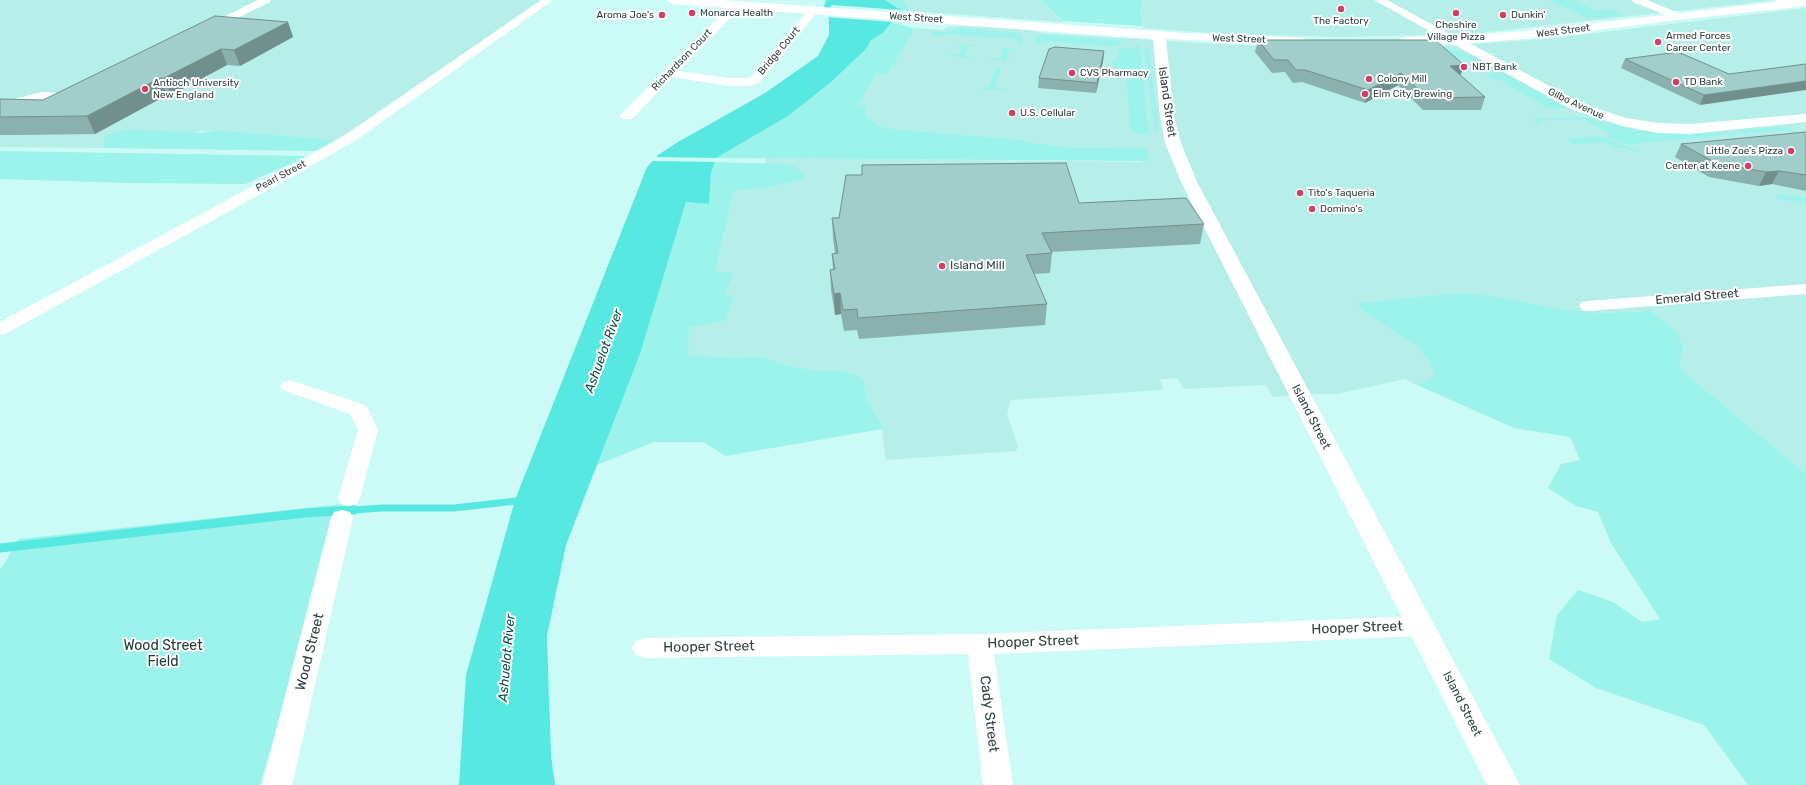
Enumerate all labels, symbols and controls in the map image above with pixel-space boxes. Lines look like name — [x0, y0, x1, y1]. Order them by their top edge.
marker: The Factory — [1336, 4, 1346, 14]
place label: Monarca Health — [700, 7, 773, 19]
marker: Monarca Health — [687, 8, 697, 18]
marker: Cheshire Village Pizza — [1451, 8, 1461, 18]
place label: Aroma Joe's — [597, 9, 654, 21]
place label: Dunkin' — [1511, 9, 1545, 21]
marker: Aroma Joe's — [657, 10, 667, 20]
street label: West Street — [889, 10, 943, 26]
marker: Dunkin' — [1498, 10, 1508, 20]
place label: The Factory — [1313, 15, 1369, 27]
place label: Cheshire Village Pizza — [1427, 19, 1485, 42]
street label: West Street — [1536, 22, 1590, 40]
street label: Bridge Court — [755, 25, 803, 77]
street label: Richardson Court — [649, 27, 715, 93]
place label: Armed Forces Career Center — [1666, 30, 1731, 54]
street label: West Street — [1212, 32, 1266, 46]
marker: Armed Forces Career Center — [1653, 37, 1663, 47]
place label: NBT Bank — [1472, 61, 1517, 73]
marker: NBT Bank — [1459, 62, 1469, 72]
street label: Island Street — [1155, 66, 1179, 138]
place label: CVS Pharmacy — [1080, 67, 1149, 79]
marker: CVS Pharmacy — [1067, 68, 1077, 78]
place label: Colony Mill — [1377, 73, 1427, 85]
marker: Colony Mill — [1364, 74, 1374, 84]
place label: TD Bank — [1684, 76, 1723, 88]
place label: Antioch University New England — [153, 77, 239, 100]
marker: TD Bank — [1671, 77, 1681, 87]
marker: Antioch University New England — [140, 84, 150, 94]
street label: Gilbo Avenue — [1546, 86, 1606, 122]
place label: Elm City Brewing — [1373, 88, 1452, 100]
marker: Elm City Brewing — [1360, 89, 1370, 99]
place label: U.S. Cellular — [1020, 107, 1075, 119]
marker: U.S. Cellular — [1007, 108, 1017, 118]
place label: Little Zoe's Pizza — [1706, 145, 1783, 157]
marker: Little Zoe's Pizza — [1786, 146, 1796, 156]
street label: Pearl Street — [254, 158, 308, 194]
place label: Center at Keene — [1666, 160, 1740, 172]
marker: Center at Keene — [1743, 161, 1753, 171]
place label: Tito's Taqueria — [1308, 187, 1375, 199]
marker: Tito's Taqueria — [1295, 188, 1305, 198]
place label: Domino's — [1320, 203, 1363, 215]
marker: Domino's — [1307, 204, 1317, 214]
place label: Island Mill — [950, 259, 1005, 273]
marker: Island Mill — [937, 261, 947, 271]
street label: Emerald Street — [1655, 286, 1739, 308]
water label: Ashuelot River — [582, 307, 626, 395]
street label: Island Street — [1288, 382, 1334, 452]
street label: Wood Street — [292, 612, 328, 692]
water label: Ashuelot River — [495, 614, 519, 702]
street label: Hooper Street — [1311, 618, 1403, 638]
street label: Hooper Street — [987, 632, 1079, 652]
park label: Wood Street Field — [123, 638, 203, 670]
street label: Hooper Street — [663, 638, 755, 656]
street label: Island Street — [1439, 669, 1485, 739]
street label: Cady Street — [976, 675, 1002, 753]

